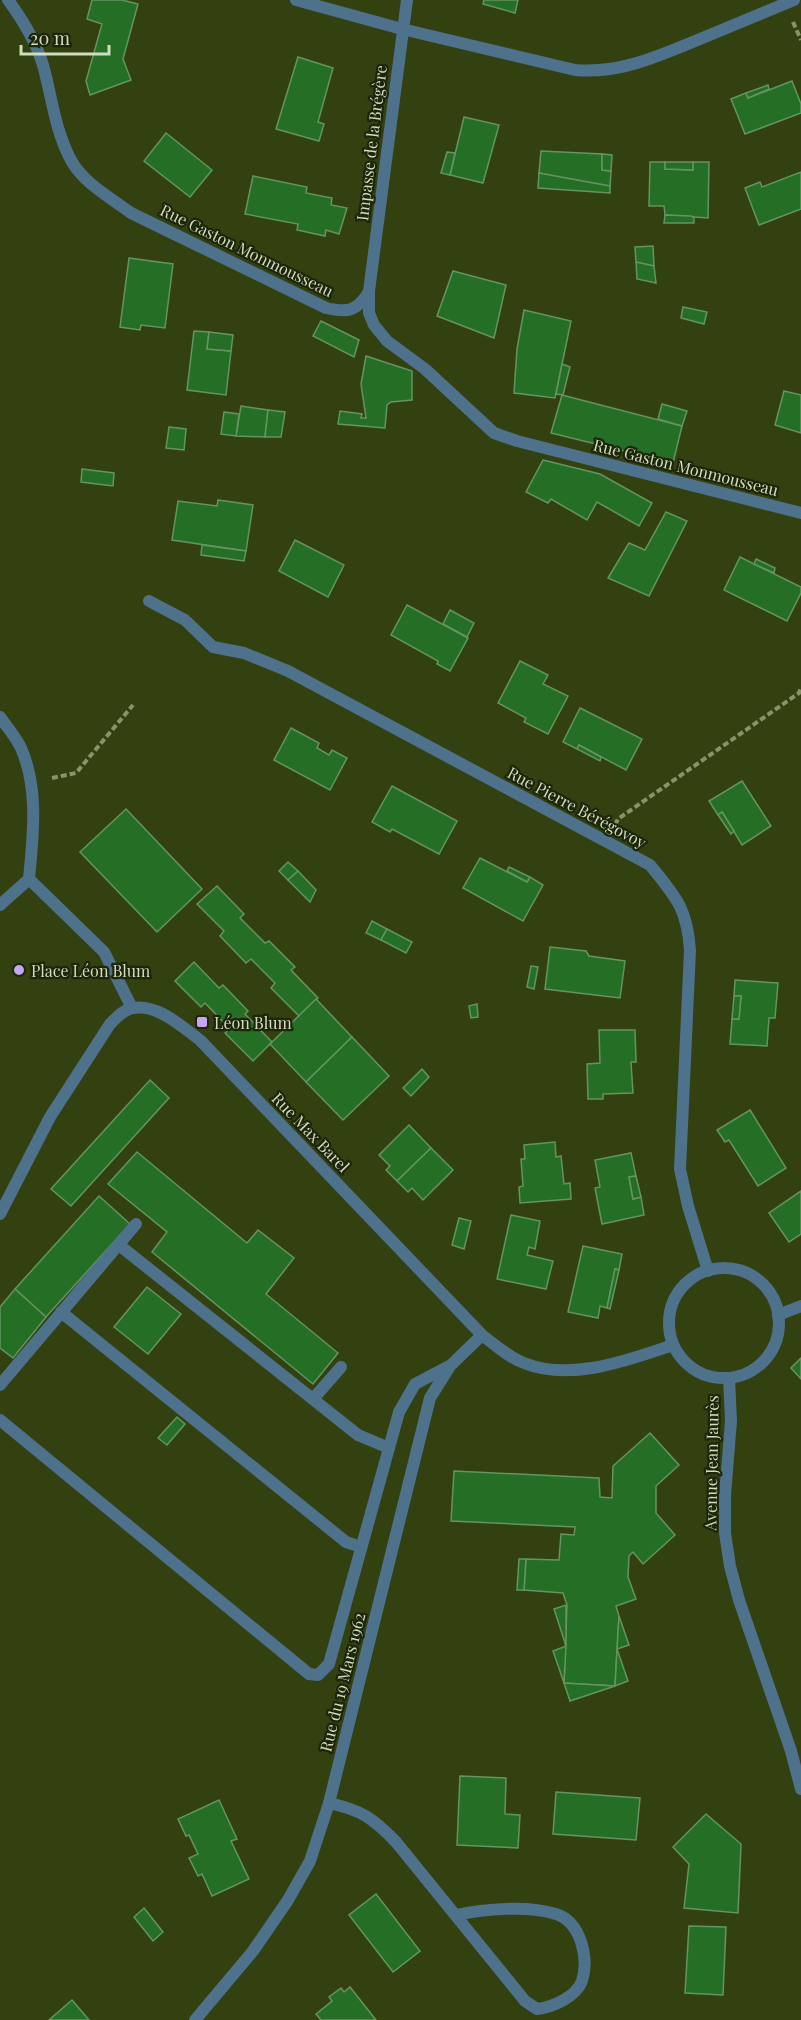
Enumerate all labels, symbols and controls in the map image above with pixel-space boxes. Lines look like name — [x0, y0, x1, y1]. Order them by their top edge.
scale bar — [21, 18, 110, 56]
text: 20 m — [30, 26, 70, 50]
street label: Impasse de la Brégère — [351, 64, 391, 222]
street label: Rue Gaston Monmousseau — [157, 199, 337, 301]
street label: Rue Gaston Monmousseau — [591, 434, 781, 500]
street label: Rue Pierre Bérégovoy — [504, 762, 650, 852]
place label: Place Léon Blum — [31, 960, 150, 981]
marker: Place Léon Blum — [12, 963, 26, 977]
place label: Léon Blum — [214, 1012, 292, 1033]
marker: Léon Blum — [195, 1015, 209, 1029]
street label: Rue Max Barel — [268, 1088, 355, 1177]
street label: Avenue Jean Jaurès — [699, 1395, 723, 1532]
street label: Rue du 19 Mars 1962 — [315, 1610, 369, 1754]

